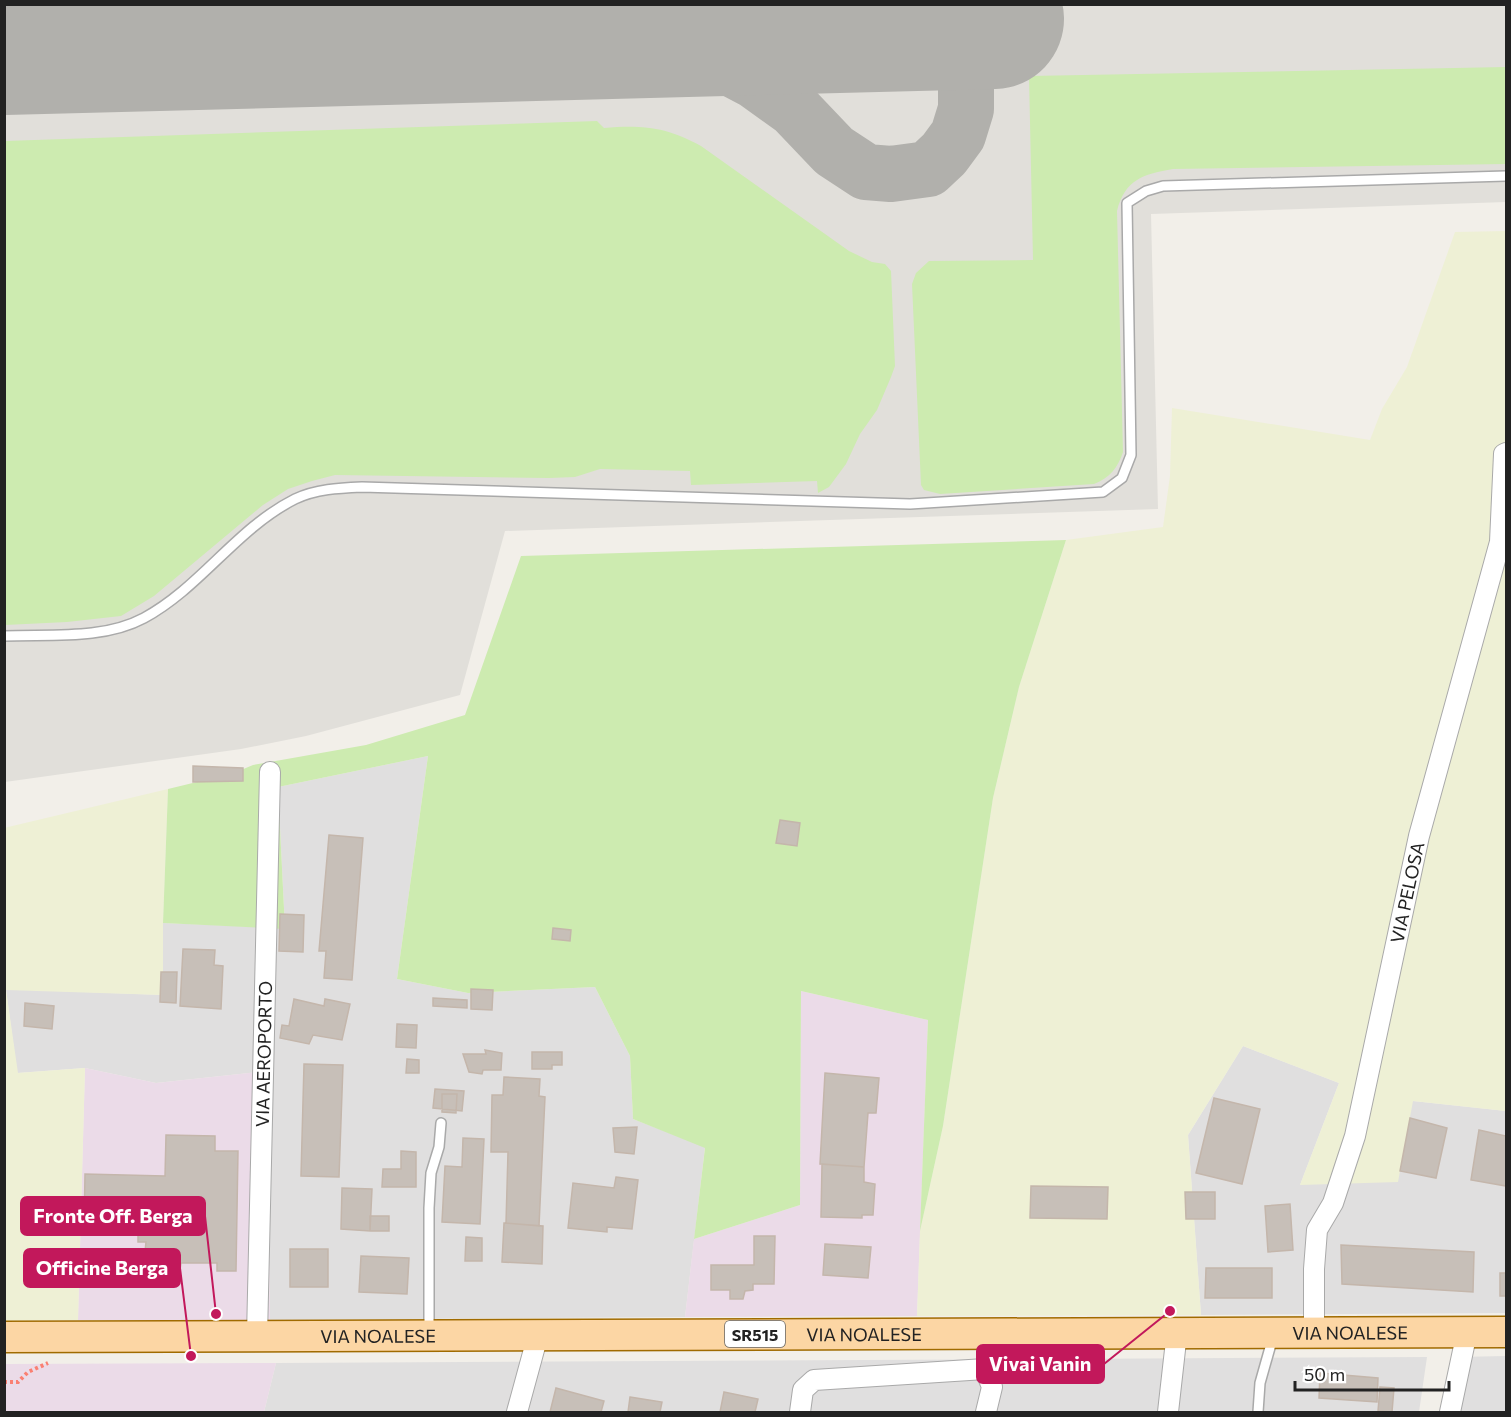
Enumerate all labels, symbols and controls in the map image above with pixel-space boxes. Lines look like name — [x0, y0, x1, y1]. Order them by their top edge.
street label: VIA PELOSA — [1385, 840, 1428, 945]
street label: VIA AEROPORTO — [251, 981, 276, 1127]
callout: Fronte Off. Berga — [21, 1197, 205, 1235]
text: Fronte Off. Berga — [33, 1203, 193, 1227]
callout: Officine Berga — [24, 1249, 180, 1287]
text: Officine Berga — [36, 1255, 168, 1279]
road number: SR515 — [725, 1321, 785, 1347]
street label: VIA NOALESE — [1292, 1321, 1408, 1344]
street label: VIA NOALESE — [806, 1323, 922, 1345]
street label: VIA NOALESE — [320, 1325, 436, 1347]
callout: Vivai Vanin — [977, 1345, 1104, 1383]
text: Vivai Vanin — [989, 1351, 1091, 1375]
scale bar — [1295, 1354, 1450, 1392]
text: 50 m — [1304, 1363, 1345, 1385]

